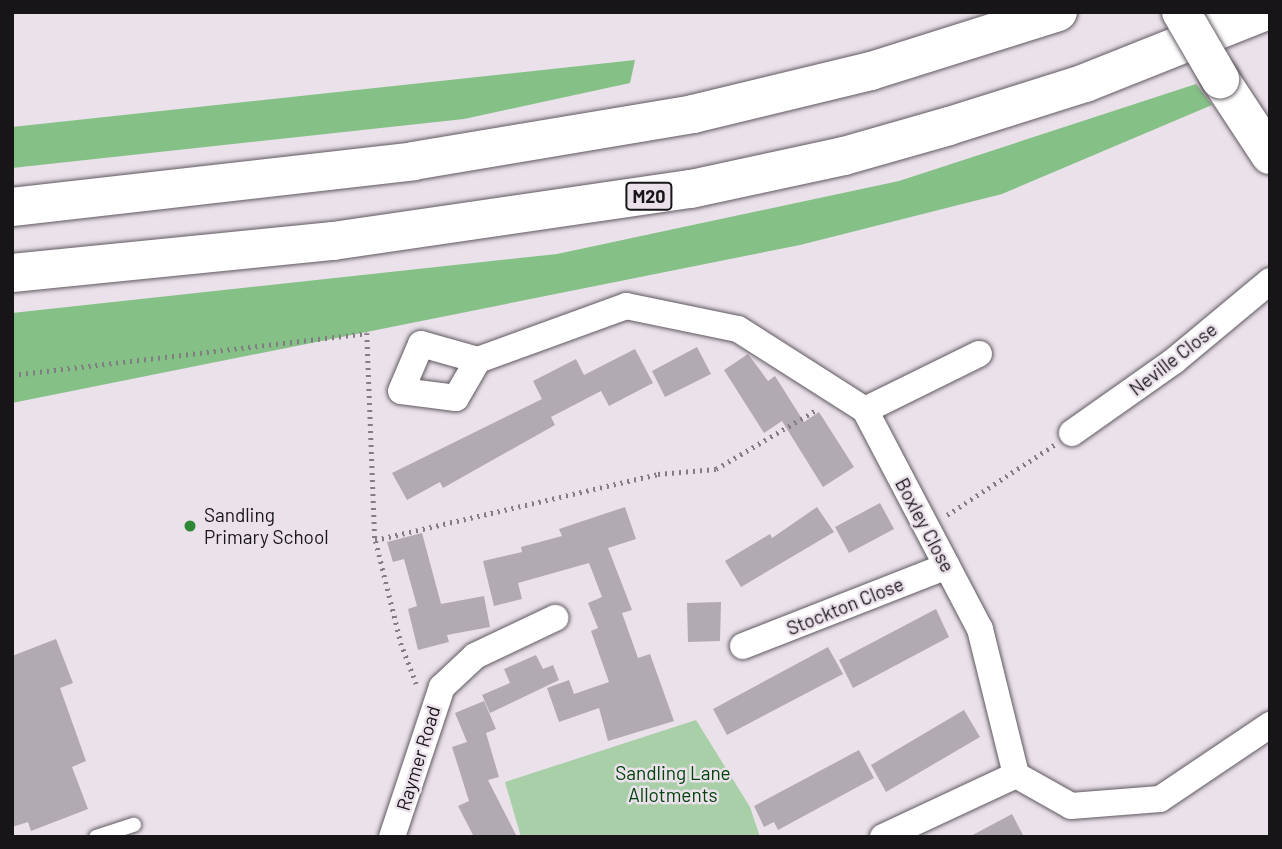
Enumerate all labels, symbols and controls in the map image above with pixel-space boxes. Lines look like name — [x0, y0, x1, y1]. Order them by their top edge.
road number: M20 — [624, 182, 674, 210]
street label: Neville Close — [1125, 318, 1221, 400]
street label: Boxley Close — [891, 474, 959, 576]
place label: Sandling Primary School — [204, 504, 329, 548]
marker: Sandling Primary School — [182, 518, 198, 534]
street label: Stockton Close — [783, 572, 907, 640]
street label: Raymer Road — [391, 703, 445, 813]
park label: Sandling Lane Allotments — [615, 762, 731, 806]

